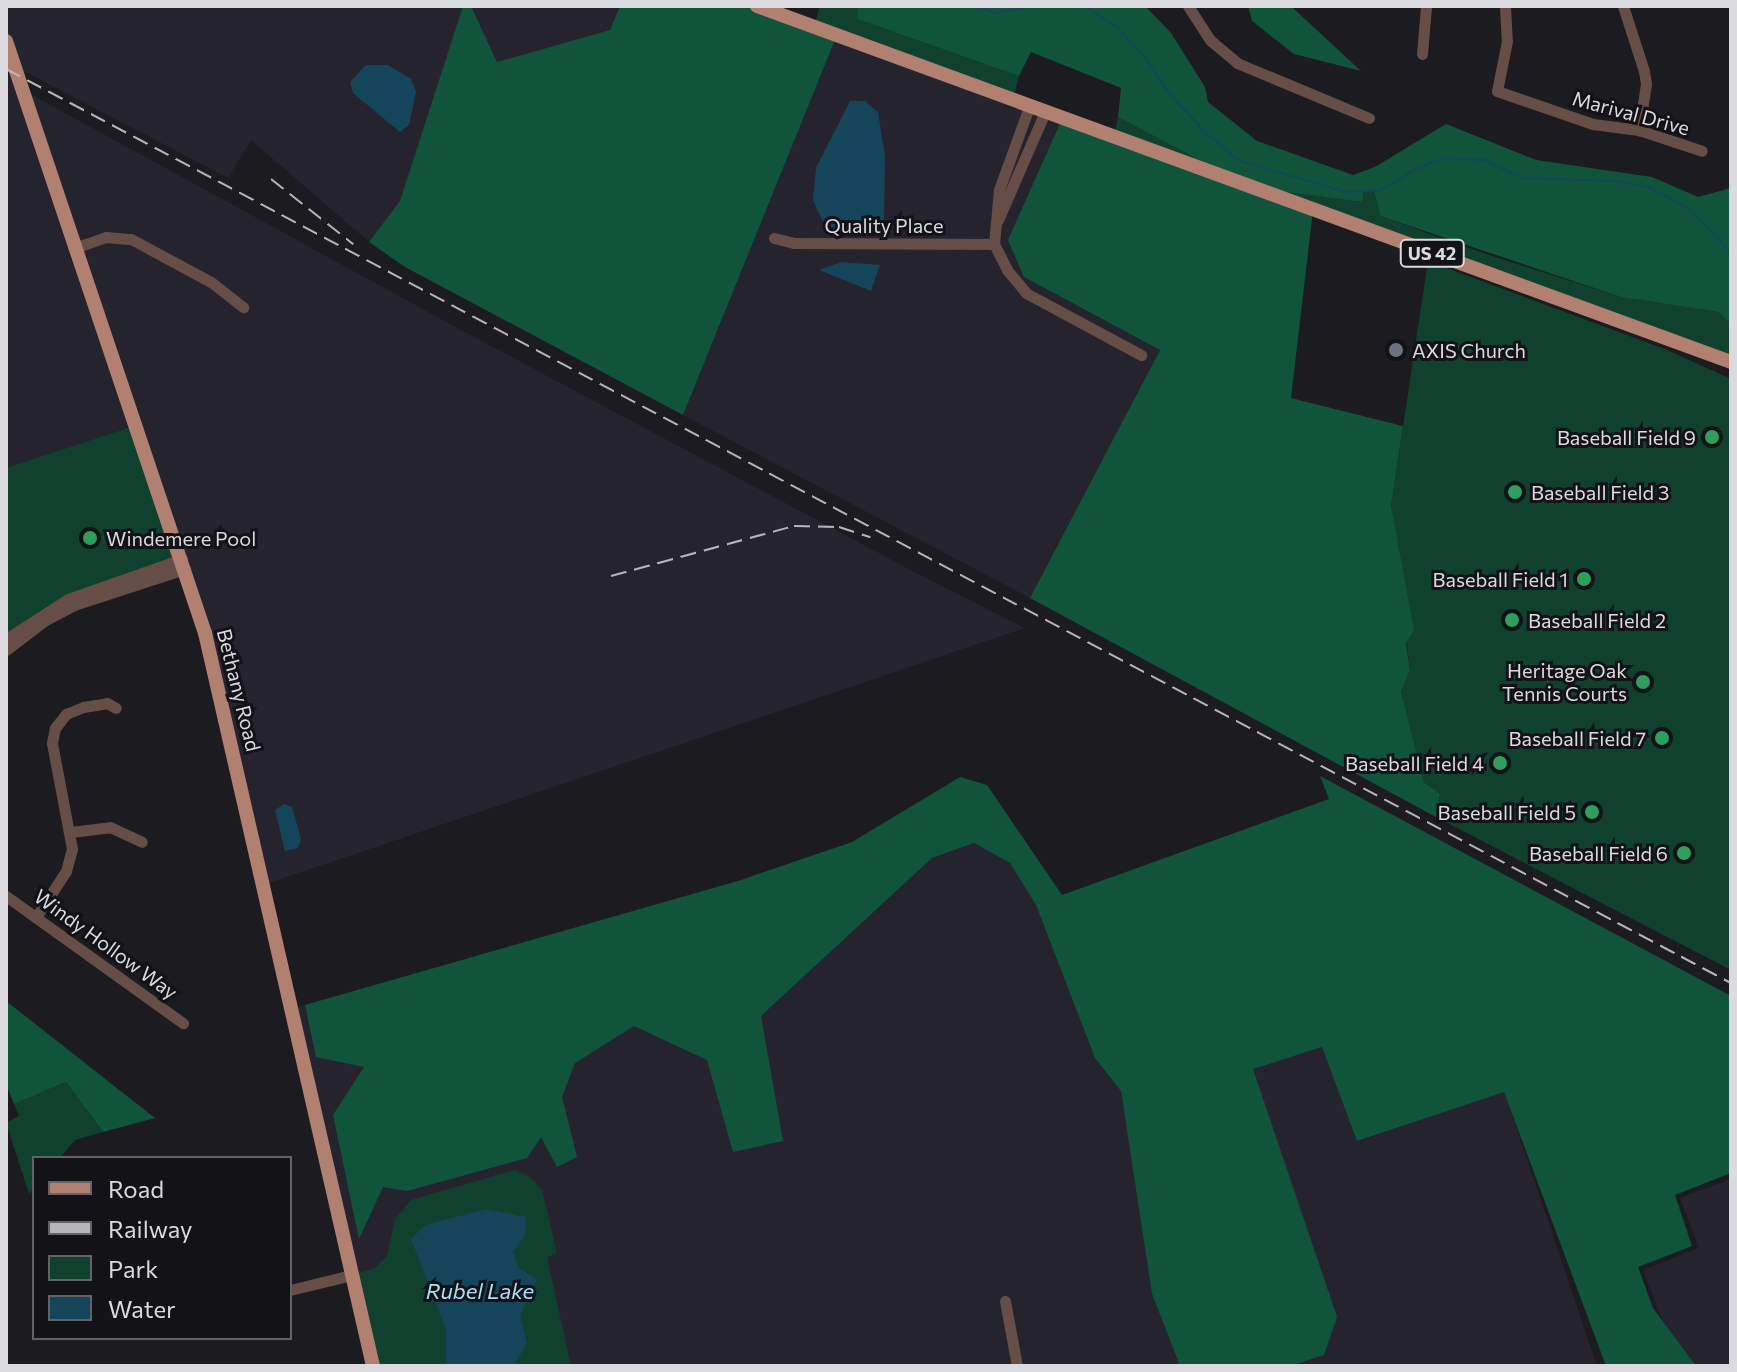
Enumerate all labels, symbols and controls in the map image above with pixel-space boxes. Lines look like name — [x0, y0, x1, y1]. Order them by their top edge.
street label: Marival Drive — [1570, 86, 1692, 140]
street label: Quality Place — [824, 213, 944, 237]
road number: US 42 — [1398, 239, 1466, 267]
place label: AXIS Church — [1412, 338, 1526, 362]
marker: AXIS Church — [1387, 341, 1405, 359]
place label: Baseball Field 9 — [1557, 425, 1696, 449]
marker: Baseball Field 9 — [1703, 428, 1721, 446]
place label: Baseball Field 3 — [1531, 480, 1669, 504]
marker: Baseball Field 3 — [1506, 483, 1524, 501]
place label: Windemere Pool — [106, 526, 256, 550]
marker: Windemere Pool — [81, 529, 99, 547]
place label: Baseball Field 1 — [1433, 567, 1568, 591]
marker: Baseball Field 1 — [1575, 570, 1593, 588]
place label: Baseball Field 2 — [1528, 608, 1666, 632]
marker: Baseball Field 2 — [1503, 611, 1521, 629]
street label: Bethany Road — [212, 626, 266, 754]
place label: Heritage Oak Tennis Courts — [1502, 658, 1627, 705]
marker: Heritage Oak Tennis Courts — [1634, 673, 1652, 691]
place label: Baseball Field 7 — [1509, 726, 1646, 750]
marker: Baseball Field 7 — [1653, 729, 1671, 747]
place label: Baseball Field 4 — [1345, 751, 1484, 775]
marker: Baseball Field 4 — [1491, 754, 1509, 772]
place label: Baseball Field 5 — [1438, 800, 1576, 824]
marker: Baseball Field 5 — [1583, 803, 1601, 821]
place label: Baseball Field 6 — [1529, 841, 1668, 865]
marker: Baseball Field 6 — [1675, 844, 1693, 862]
street label: Windy Hollow Way — [30, 884, 182, 1004]
legend — [32, 1156, 292, 1340]
text: Road — [108, 1174, 164, 1203]
text: Railway — [108, 1214, 193, 1243]
text: Park — [108, 1254, 158, 1283]
water label: Rubel Lake — [426, 1278, 534, 1304]
text: Water — [108, 1294, 176, 1323]

